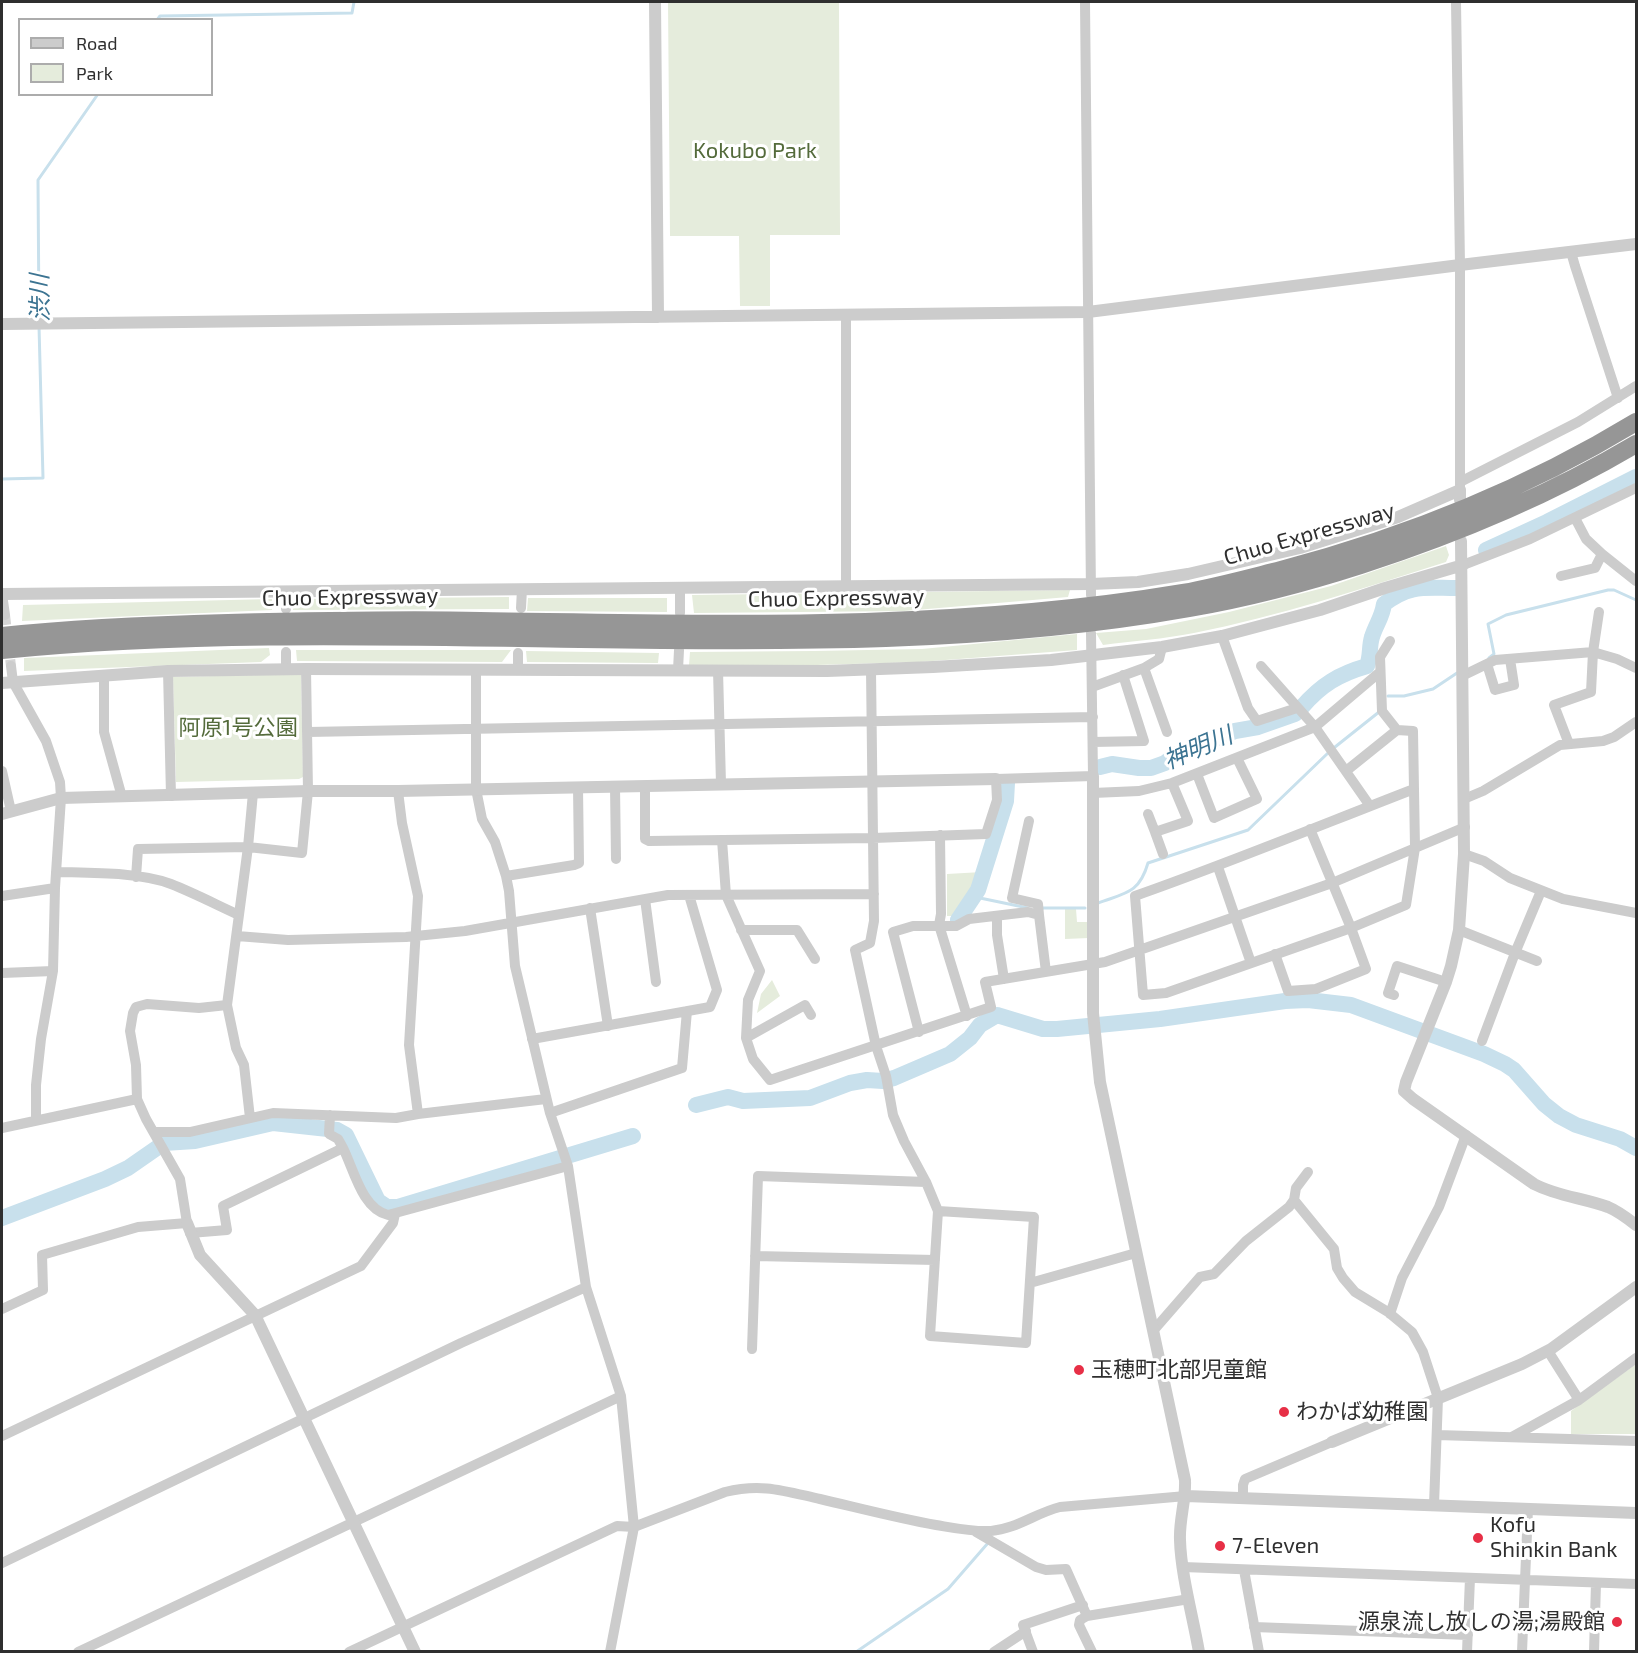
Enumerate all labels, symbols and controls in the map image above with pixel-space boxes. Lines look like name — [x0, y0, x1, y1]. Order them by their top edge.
legend — [18, 18, 213, 96]
text: Road — [76, 32, 117, 54]
text: Park — [76, 62, 113, 84]
park label: Kokubo Park — [693, 138, 817, 164]
water label: 渋川 — [25, 274, 55, 322]
street label: Chuo Expressway — [1221, 497, 1397, 571]
street label: Chuo Expressway — [262, 582, 438, 612]
street label: Chuo Expressway — [748, 583, 924, 613]
park label: 阿原1号公園 — [179, 715, 297, 741]
water label: 神明川 — [1159, 721, 1237, 775]
place label: 玉穂町北部児童館 — [1091, 1357, 1267, 1383]
marker: 玉穂町北部児童館 — [1072, 1363, 1086, 1377]
place label: わかば幼稚園 — [1296, 1399, 1428, 1425]
marker: わかば幼稚園 — [1277, 1405, 1291, 1419]
place label: Kofu Shinkin Bank — [1490, 1512, 1617, 1564]
marker: Kofu Shinkin Bank — [1471, 1531, 1485, 1545]
place label: 7-Eleven — [1232, 1533, 1319, 1559]
marker: 7-Eleven — [1213, 1539, 1227, 1553]
place label: 源泉流し放しの湯;湯殿館 — [1358, 1609, 1605, 1635]
marker: 源泉流し放しの湯;湯殿館 — [1610, 1615, 1624, 1629]

